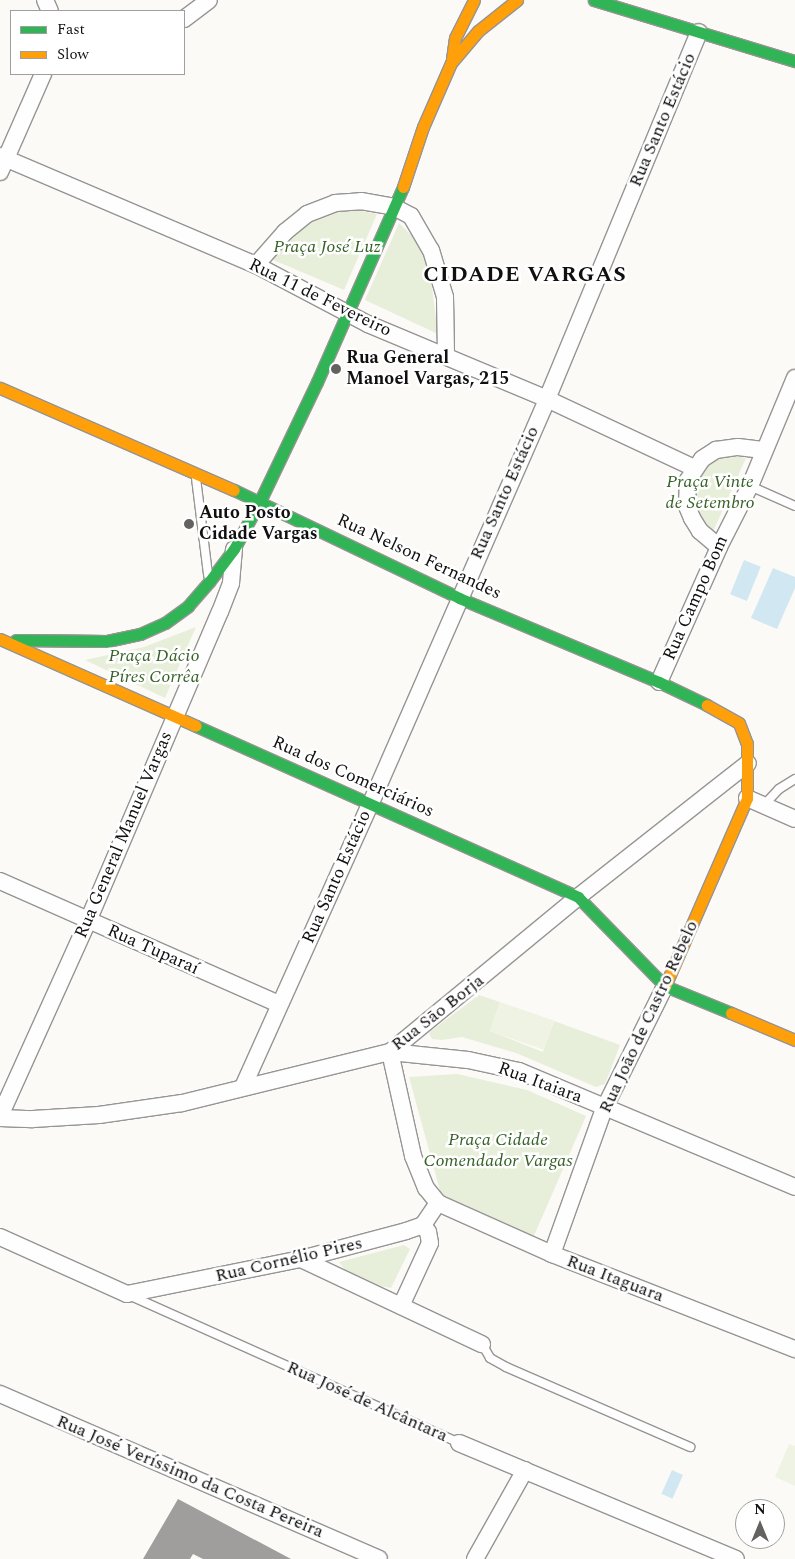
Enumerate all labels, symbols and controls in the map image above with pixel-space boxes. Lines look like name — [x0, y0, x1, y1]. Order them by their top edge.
legend — [10, 10, 185, 75]
text: Fast — [57, 18, 85, 41]
text: Slow — [57, 43, 89, 66]
street label: Rua Santo Estácio — [625, 50, 701, 190]
park label: Praça José Luz — [273, 236, 381, 258]
street label: Rua 11 de Fevereiro — [245, 254, 395, 342]
district label: CIDADE VARGAS — [422, 262, 628, 288]
place label: Rua General Manoel Vargas, 215 — [346, 348, 509, 390]
marker: Rua General Manoel Vargas, 215 — [330, 363, 342, 375]
street label: Rua Santo Estácio — [466, 423, 544, 563]
park label: Praça Vinte de Setembro — [665, 472, 755, 514]
place label: Auto Posto Cidade Vargas — [199, 503, 318, 546]
street label: Rua Nelson Fernandes — [333, 509, 505, 605]
marker: Auto Posto Cidade Vargas — [183, 518, 195, 530]
street label: Rua Campo Bom — [659, 532, 733, 664]
park label: Praça Dácio Píres Corrêa — [108, 646, 200, 689]
street label: Rua General Manuel Vargas — [71, 728, 177, 942]
street label: Rua dos Comerciários — [269, 732, 437, 822]
street label: Rua Santo Estácio — [298, 807, 376, 947]
street label: Rua João de Castro Rebelo — [595, 917, 703, 1117]
street label: Rua Tuparaí — [104, 920, 202, 980]
street label: Rua São Borja — [387, 970, 489, 1056]
street label: Rua Itaiara — [495, 1058, 585, 1108]
park label: Praça Cidade Comendador Vargas — [423, 1130, 573, 1172]
street label: Rua Cornélio Pires — [213, 1233, 365, 1287]
street label: Rua Itaguara — [563, 1251, 667, 1307]
street label: Rua José de Alcântara — [283, 1357, 451, 1447]
street label: Rua José Veríssimo da Costa Pereira — [53, 1411, 327, 1543]
north arrow — [735, 1499, 785, 1549]
text: N — [754, 1499, 766, 1520]

